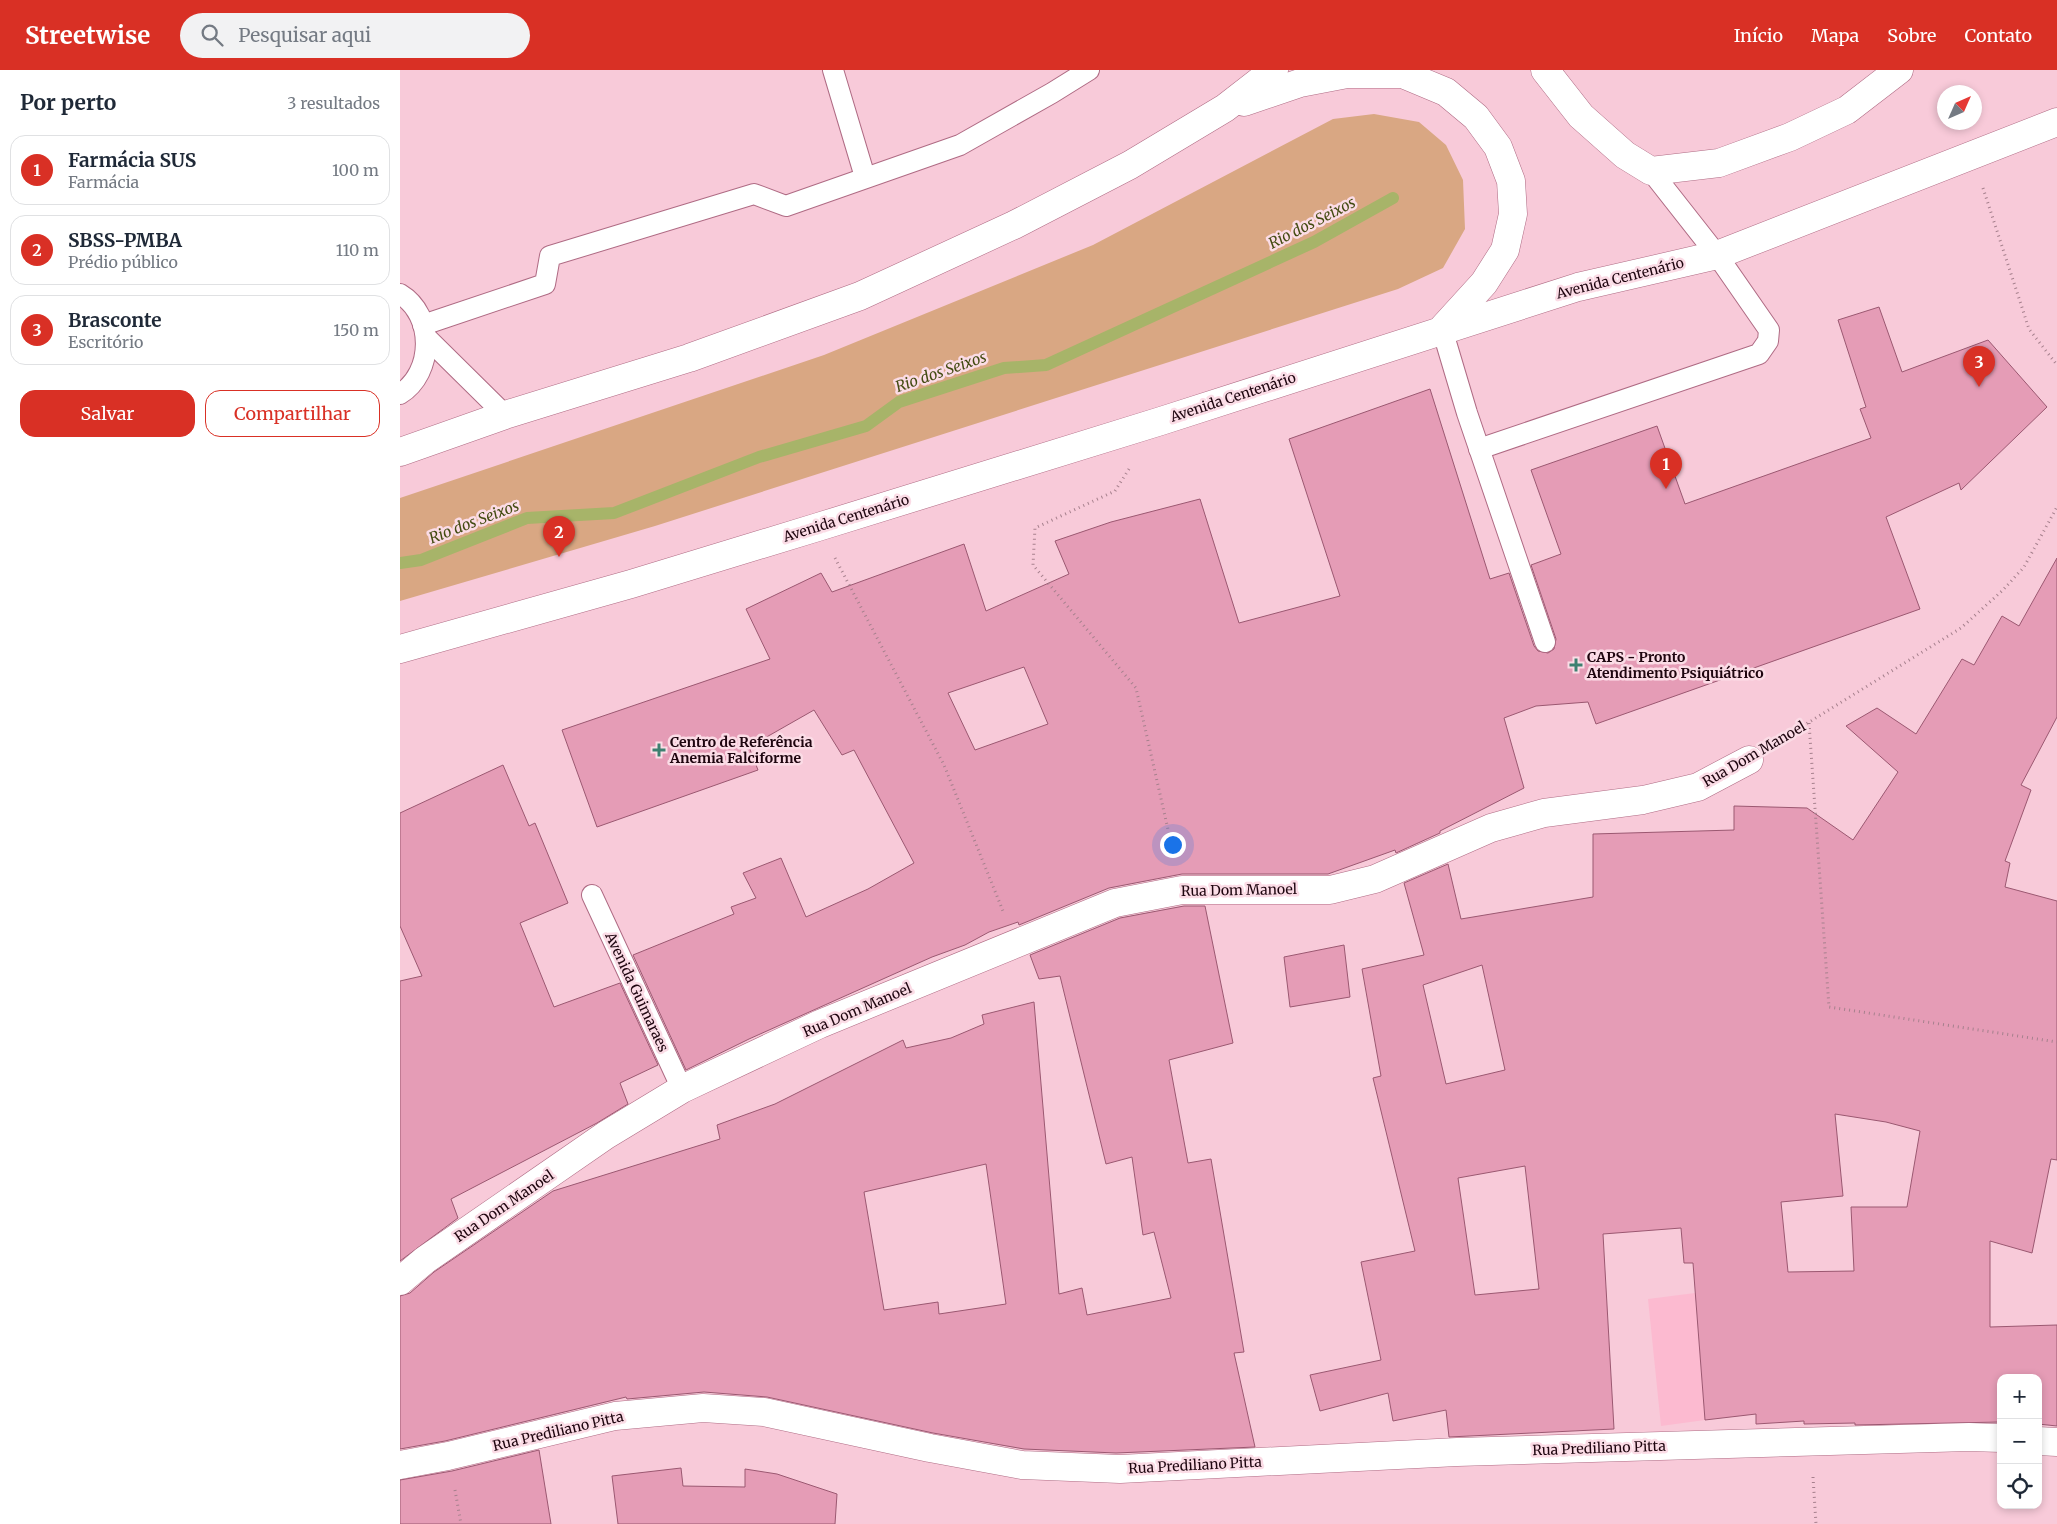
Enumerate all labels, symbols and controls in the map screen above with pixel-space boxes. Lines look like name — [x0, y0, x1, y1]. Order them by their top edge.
search box — [180, 13, 530, 58]
text: Streetwise — [25, 20, 150, 51]
icon: search — [198, 21, 226, 49]
text: Pesquisar aqui — [238, 23, 371, 47]
text: Início — [1734, 24, 1783, 47]
text: Mapa — [1811, 24, 1859, 47]
text: Sobre — [1887, 24, 1937, 47]
text: Contato — [1965, 24, 2032, 47]
north arrow — [1937, 85, 1982, 130]
text: Por perto — [20, 89, 116, 116]
text: 3 resultados — [287, 93, 380, 113]
text: Farmácia SUS — [68, 148, 196, 172]
text: 1 — [33, 160, 41, 180]
text: 100 m — [332, 160, 379, 180]
text: Farmácia — [68, 172, 139, 192]
water label: Rio dos Seixos — [1265, 193, 1358, 253]
text: SBSS-PMBA — [68, 228, 182, 252]
text: 2 — [32, 240, 42, 260]
text: 110 m — [336, 240, 379, 260]
text: Prédio público — [68, 252, 178, 272]
street label: Avenida Centenário — [1553, 253, 1686, 303]
text: Brasconte — [68, 308, 162, 332]
text: 3 — [32, 320, 42, 340]
text: 150 m — [333, 320, 379, 340]
text: Escritório — [68, 332, 143, 352]
pin: 3 — [1963, 346, 1995, 387]
water label: Rio dos Seixos — [893, 347, 989, 396]
street label: Avenida Centenário — [1167, 368, 1298, 426]
button: Salvar — [20, 390, 195, 437]
button: Compartilhar — [205, 390, 380, 437]
pin: 1 — [1650, 448, 1682, 489]
street label: Avenida Centenário — [780, 490, 911, 546]
water label: Rio dos Seixos — [426, 496, 521, 547]
pin: 2 — [543, 516, 575, 557]
place label: CAPS - Pronto Atendimento Psiquiátrico — [1586, 648, 1764, 682]
marker: CAPS - Pronto Atendimento Psiquiátrico — [1569, 658, 1583, 672]
street label: Rua Dom Manoel — [1699, 717, 1809, 791]
place label: Centro de Referência Anemia Falciforme — [669, 733, 813, 767]
marker: Centro de Referência Anemia Falciforme — [652, 743, 666, 757]
your location — [1160, 832, 1186, 858]
street label: Rua Dom Manoel — [1181, 880, 1298, 900]
street label: Avenida Guimaraes — [601, 928, 673, 1055]
street label: Rua Dom Manoel — [800, 979, 915, 1041]
street label: Rua Dom Manoel — [451, 1166, 558, 1246]
map controls — [1997, 1374, 2042, 1509]
button: + — [1997, 1374, 2042, 1419]
street label: Rua Prediliano Pitta — [491, 1407, 626, 1455]
button: − — [1997, 1419, 2042, 1464]
street label: Rua Prediliano Pitta — [1532, 1437, 1667, 1459]
street label: Rua Prediliano Pitta — [1128, 1452, 1263, 1477]
button: locate — [1997, 1464, 2042, 1509]

